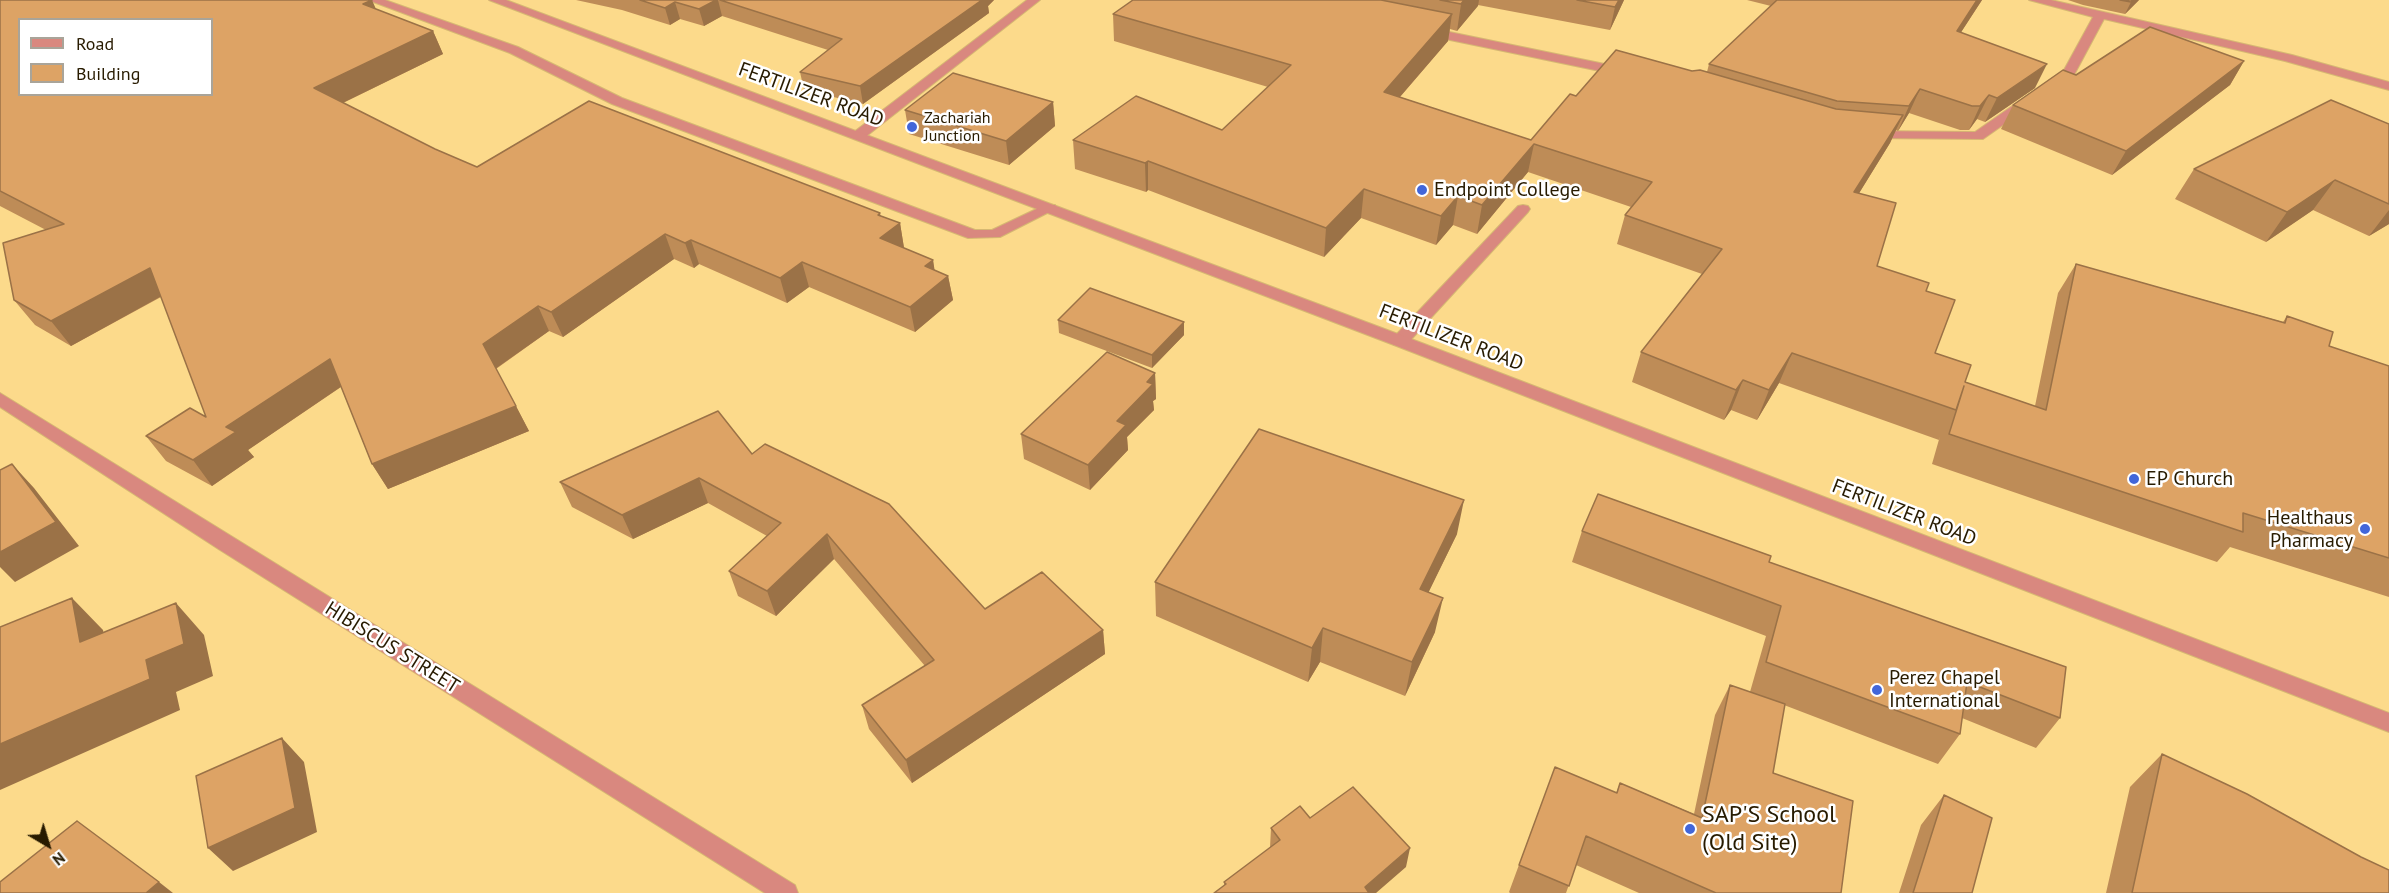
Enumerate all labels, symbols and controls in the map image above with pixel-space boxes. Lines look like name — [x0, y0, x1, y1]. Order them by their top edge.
legend — [18, 18, 213, 96]
text: Road — [76, 32, 114, 55]
street label: FERTILIZER ROAD — [735, 58, 887, 132]
text: Building — [76, 62, 140, 85]
place label: Zachariah Junction — [924, 108, 991, 146]
marker: Zachariah Junction — [905, 120, 919, 134]
place label: Endpoint College — [1434, 178, 1580, 202]
marker: Endpoint College — [1415, 183, 1429, 197]
street label: FERTILIZER ROAD — [1375, 299, 1527, 377]
place label: EP Church — [2146, 467, 2233, 491]
marker: EP Church — [2127, 472, 2141, 486]
street label: FERTILIZER ROAD — [1828, 474, 1980, 552]
place label: Healthaus Pharmacy — [2267, 506, 2353, 553]
marker: Healthaus Pharmacy — [2358, 522, 2372, 536]
street label: HIBISCUS STREET — [320, 597, 464, 699]
place label: Perez Chapel International — [1889, 666, 2000, 713]
marker: Perez Chapel International — [1870, 683, 1884, 697]
place label: SAP'S School (Old Site) — [1702, 801, 1836, 857]
north arrow — [18, 815, 78, 875]
marker: SAP'S School (Old Site) — [1683, 822, 1697, 836]
text: N — [49, 848, 69, 870]

